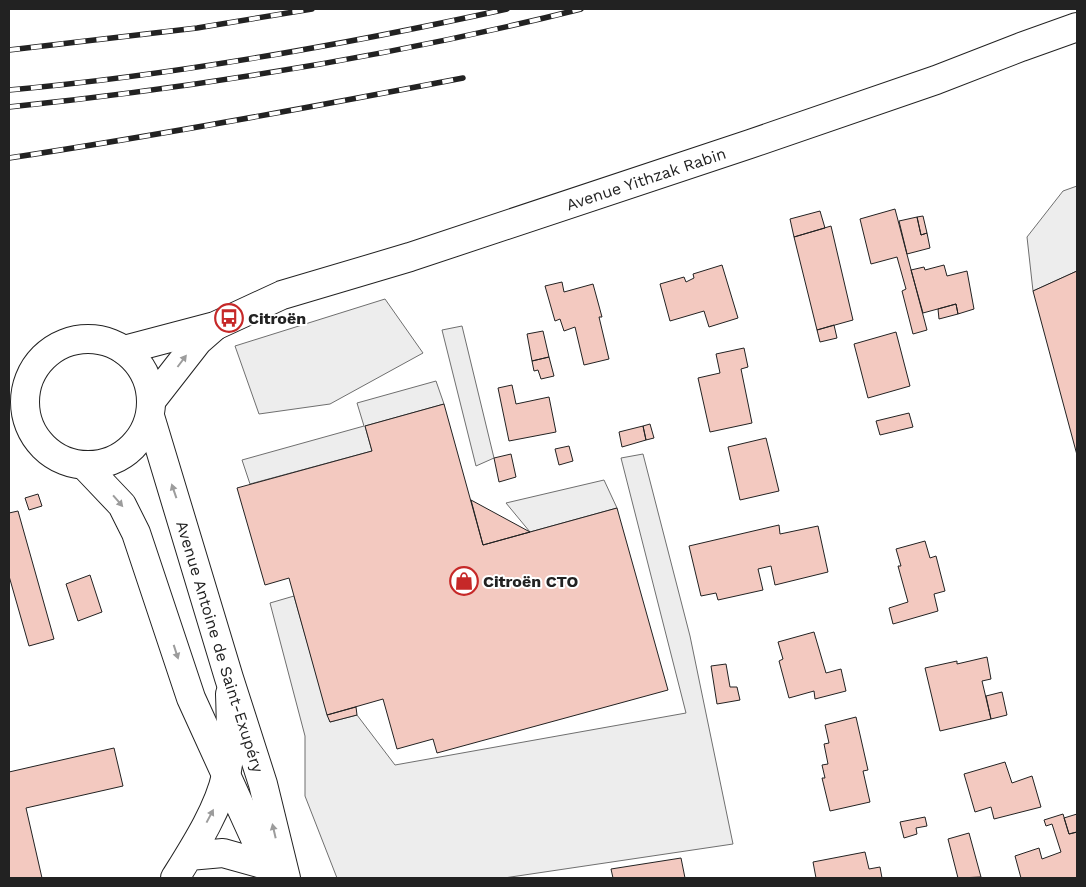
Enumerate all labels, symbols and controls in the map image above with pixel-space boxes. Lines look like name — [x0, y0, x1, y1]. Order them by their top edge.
street label: Avenue Yithzak Rabin — [564, 144, 728, 214]
bus stop icon: Citroën — [214, 303, 244, 333]
place label: Citroën — [248, 309, 306, 328]
one-way arrow — [177, 354, 187, 368]
one-way arrow — [169, 483, 177, 498]
one-way arrow — [112, 495, 124, 507]
street label: Avenue Antoine de Saint-Exupéry — [172, 519, 268, 776]
shop icon: Citroën CTO — [449, 566, 479, 596]
place label: Citroën CTO — [483, 572, 579, 591]
one-way arrow — [173, 645, 181, 660]
one-way arrow — [206, 809, 214, 824]
one-way arrow — [270, 823, 278, 838]

